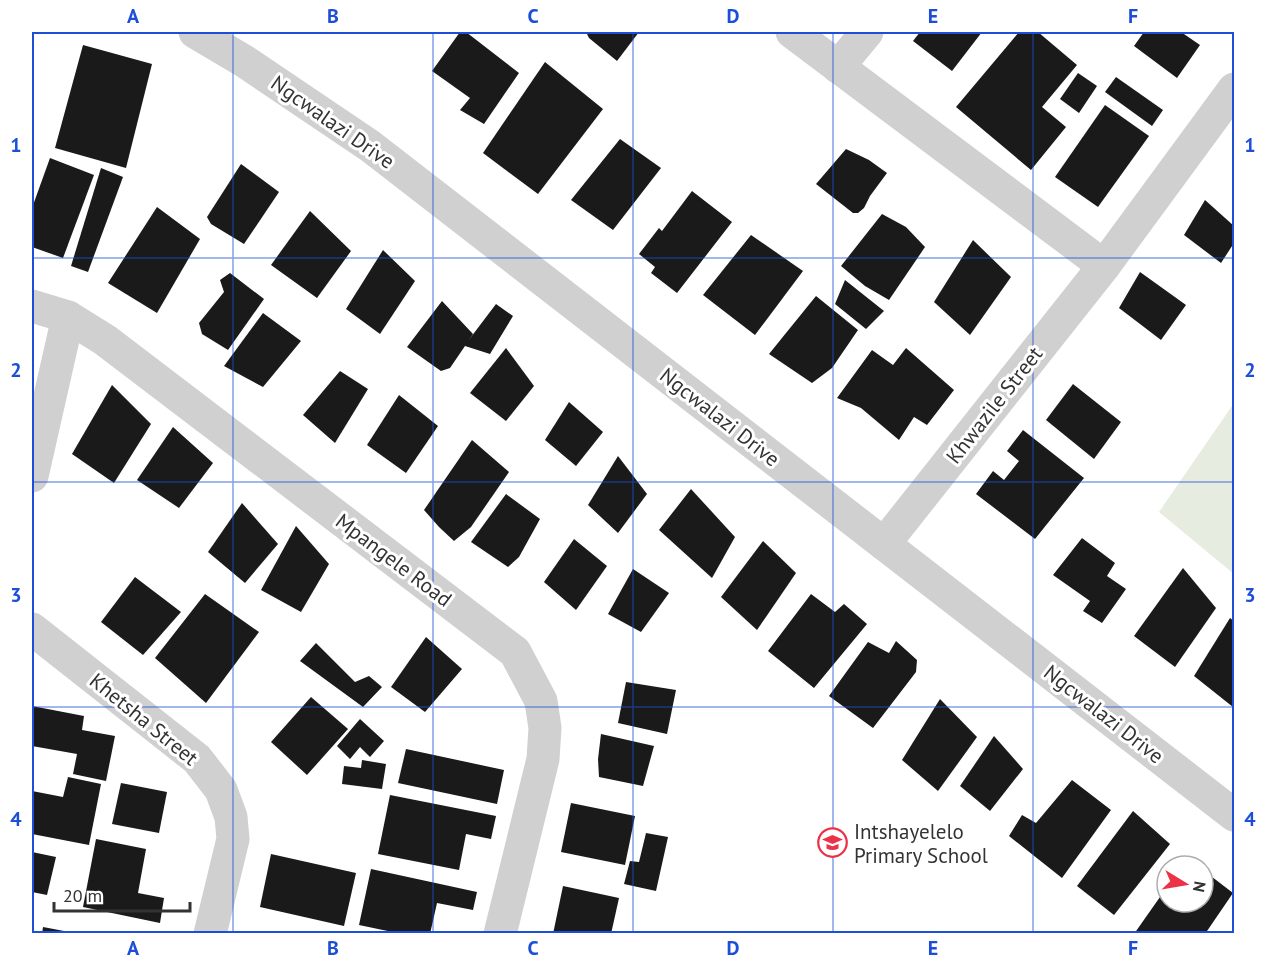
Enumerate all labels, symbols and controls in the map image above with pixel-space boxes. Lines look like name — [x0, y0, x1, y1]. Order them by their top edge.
text: A — [127, 3, 140, 29]
text: B — [327, 3, 339, 29]
text: C — [527, 3, 539, 29]
text: D — [727, 3, 740, 29]
text: E — [928, 3, 938, 29]
text: F — [1128, 3, 1138, 29]
street label: Ngcwalazi Drive — [266, 69, 400, 175]
text: 1 — [10, 132, 22, 158]
text: 1 — [1244, 132, 1256, 158]
street label: Khwazile Street — [940, 341, 1048, 469]
text: 2 — [10, 357, 22, 383]
text: 2 — [1244, 357, 1256, 383]
street label: Ngcwalazi Drive — [655, 362, 785, 472]
street label: Mpangele Road — [330, 507, 458, 613]
text: 3 — [10, 582, 22, 608]
text: 3 — [1244, 582, 1256, 608]
street label: Ngcwalazi Drive — [1039, 659, 1169, 769]
street label: Khetsha Street — [84, 667, 204, 771]
text: 4 — [10, 806, 22, 832]
text: 4 — [1244, 806, 1256, 832]
place label: Intshayelelo Primary School — [854, 818, 988, 869]
school or university icon: Intshayelelo Primary School — [817, 827, 849, 859]
north arrow — [1155, 854, 1215, 914]
scale bar — [54, 875, 190, 913]
text: N — [1189, 880, 1211, 894]
text: 20 m — [63, 884, 102, 907]
text: A — [127, 935, 140, 961]
text: B — [327, 935, 339, 961]
text: C — [527, 935, 539, 961]
text: D — [727, 935, 740, 961]
text: E — [928, 935, 938, 961]
text: F — [1128, 935, 1138, 961]

